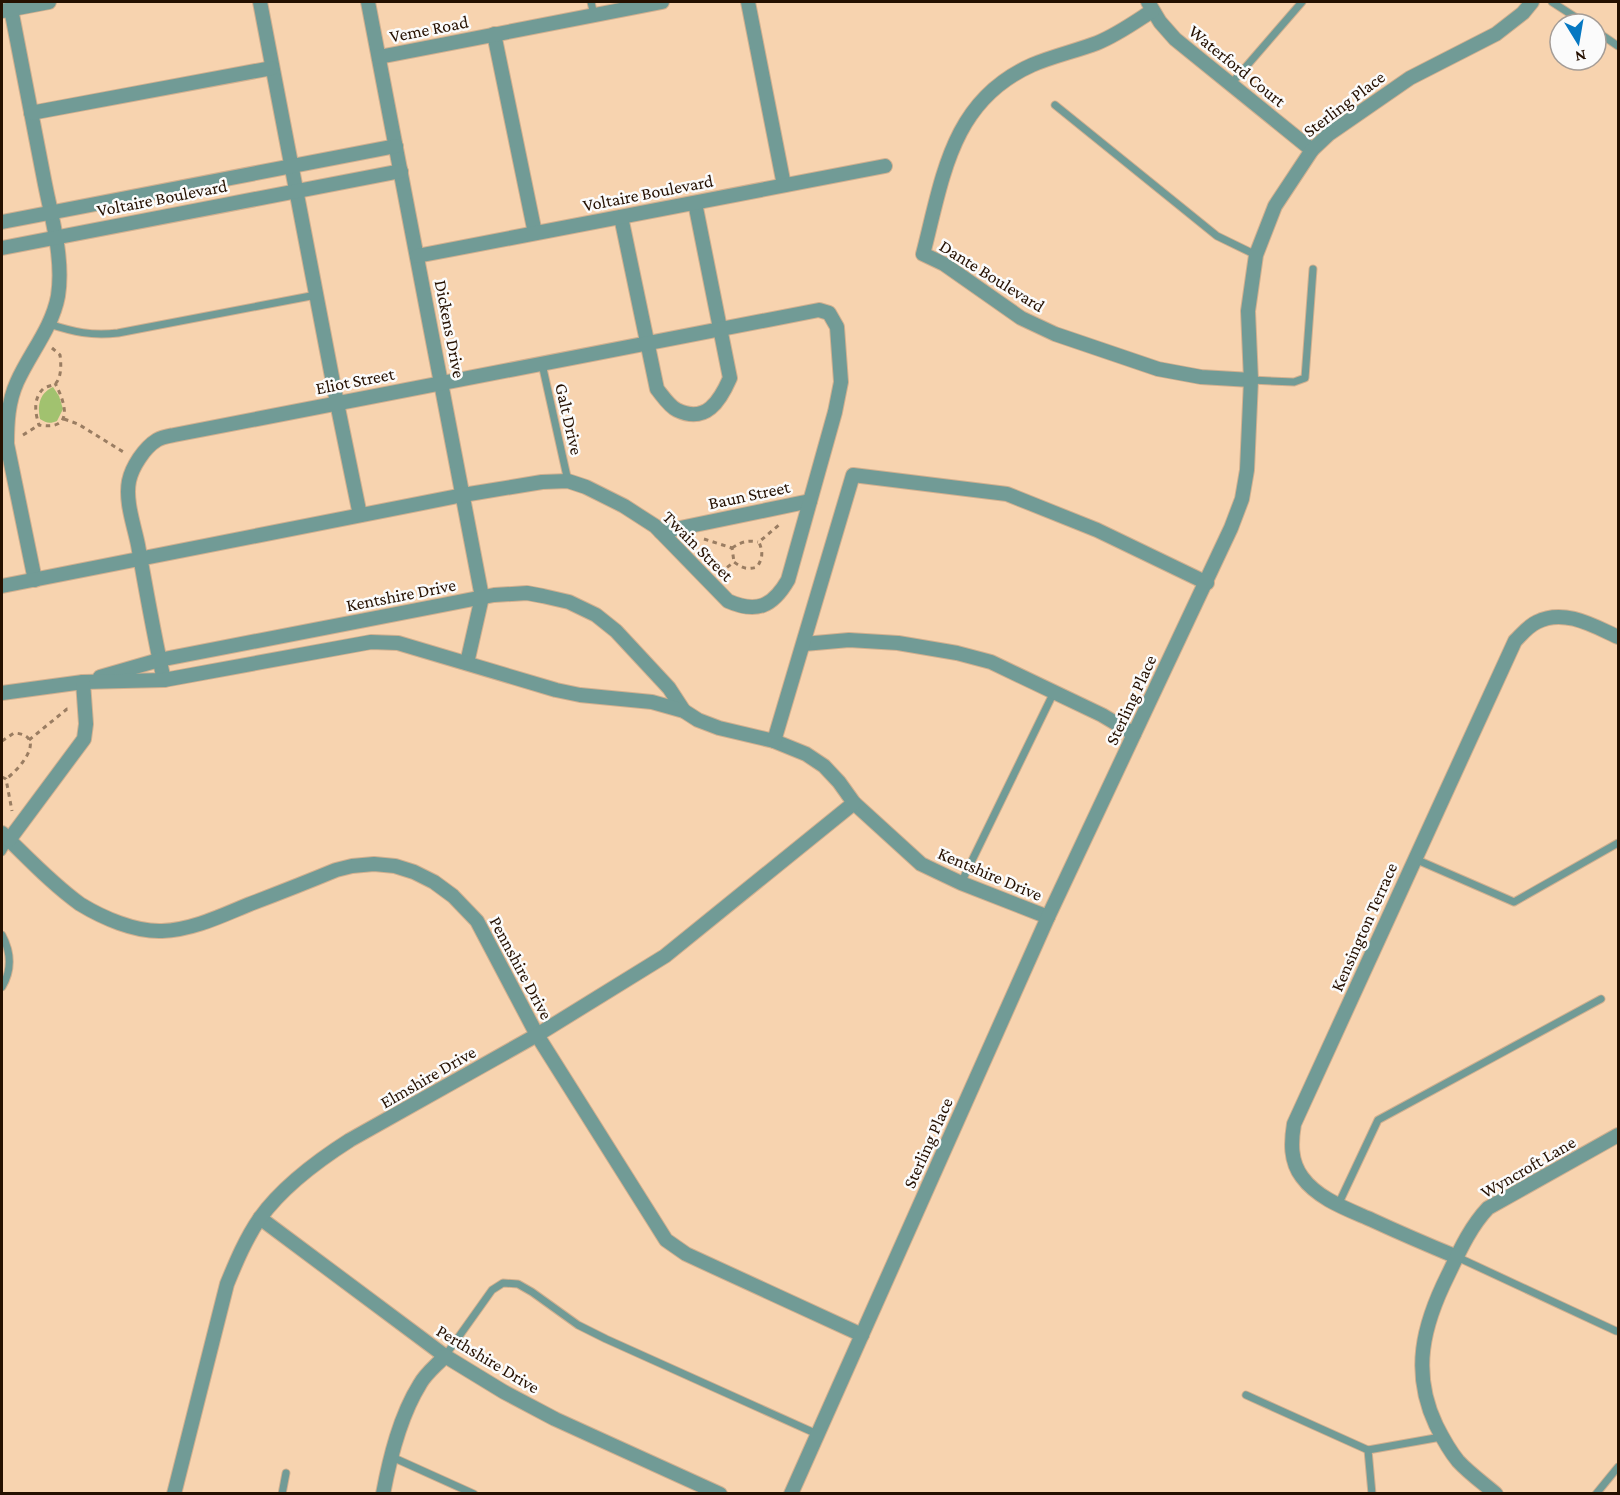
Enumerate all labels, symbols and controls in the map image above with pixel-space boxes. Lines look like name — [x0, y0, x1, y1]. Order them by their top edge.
street label: Veme Road — [388, 11, 471, 46]
north arrow — [1548, 12, 1608, 72]
street label: Waterford Court — [1185, 21, 1290, 112]
text: N — [1574, 47, 1588, 66]
street label: Sterling Place — [1299, 67, 1389, 141]
street label: Voltaire Boulevard — [581, 170, 715, 215]
street label: Voltaire Boulevard — [95, 175, 229, 220]
street label: Dante Boulevard — [936, 236, 1049, 317]
street label: Dickens Drive — [431, 278, 469, 380]
street label: Eliot Street — [314, 363, 397, 398]
street label: Galt Drive — [551, 381, 587, 457]
street label: Baun Street — [706, 476, 793, 513]
street label: Twain Street — [659, 507, 738, 586]
street label: Kentshire Drive — [344, 575, 458, 615]
street label: Sterling Place — [1101, 652, 1161, 748]
street label: Kentshire Drive — [935, 843, 1045, 905]
street label: Kensington Terrace — [1327, 859, 1401, 994]
street label: Pennshire Drive — [485, 913, 557, 1023]
street label: Elmshire Drive — [377, 1042, 479, 1112]
street label: Sterling Place — [899, 1095, 957, 1191]
street label: Wyncroft Lane — [1477, 1132, 1579, 1202]
street label: Perthshire Drive — [433, 1320, 543, 1398]

